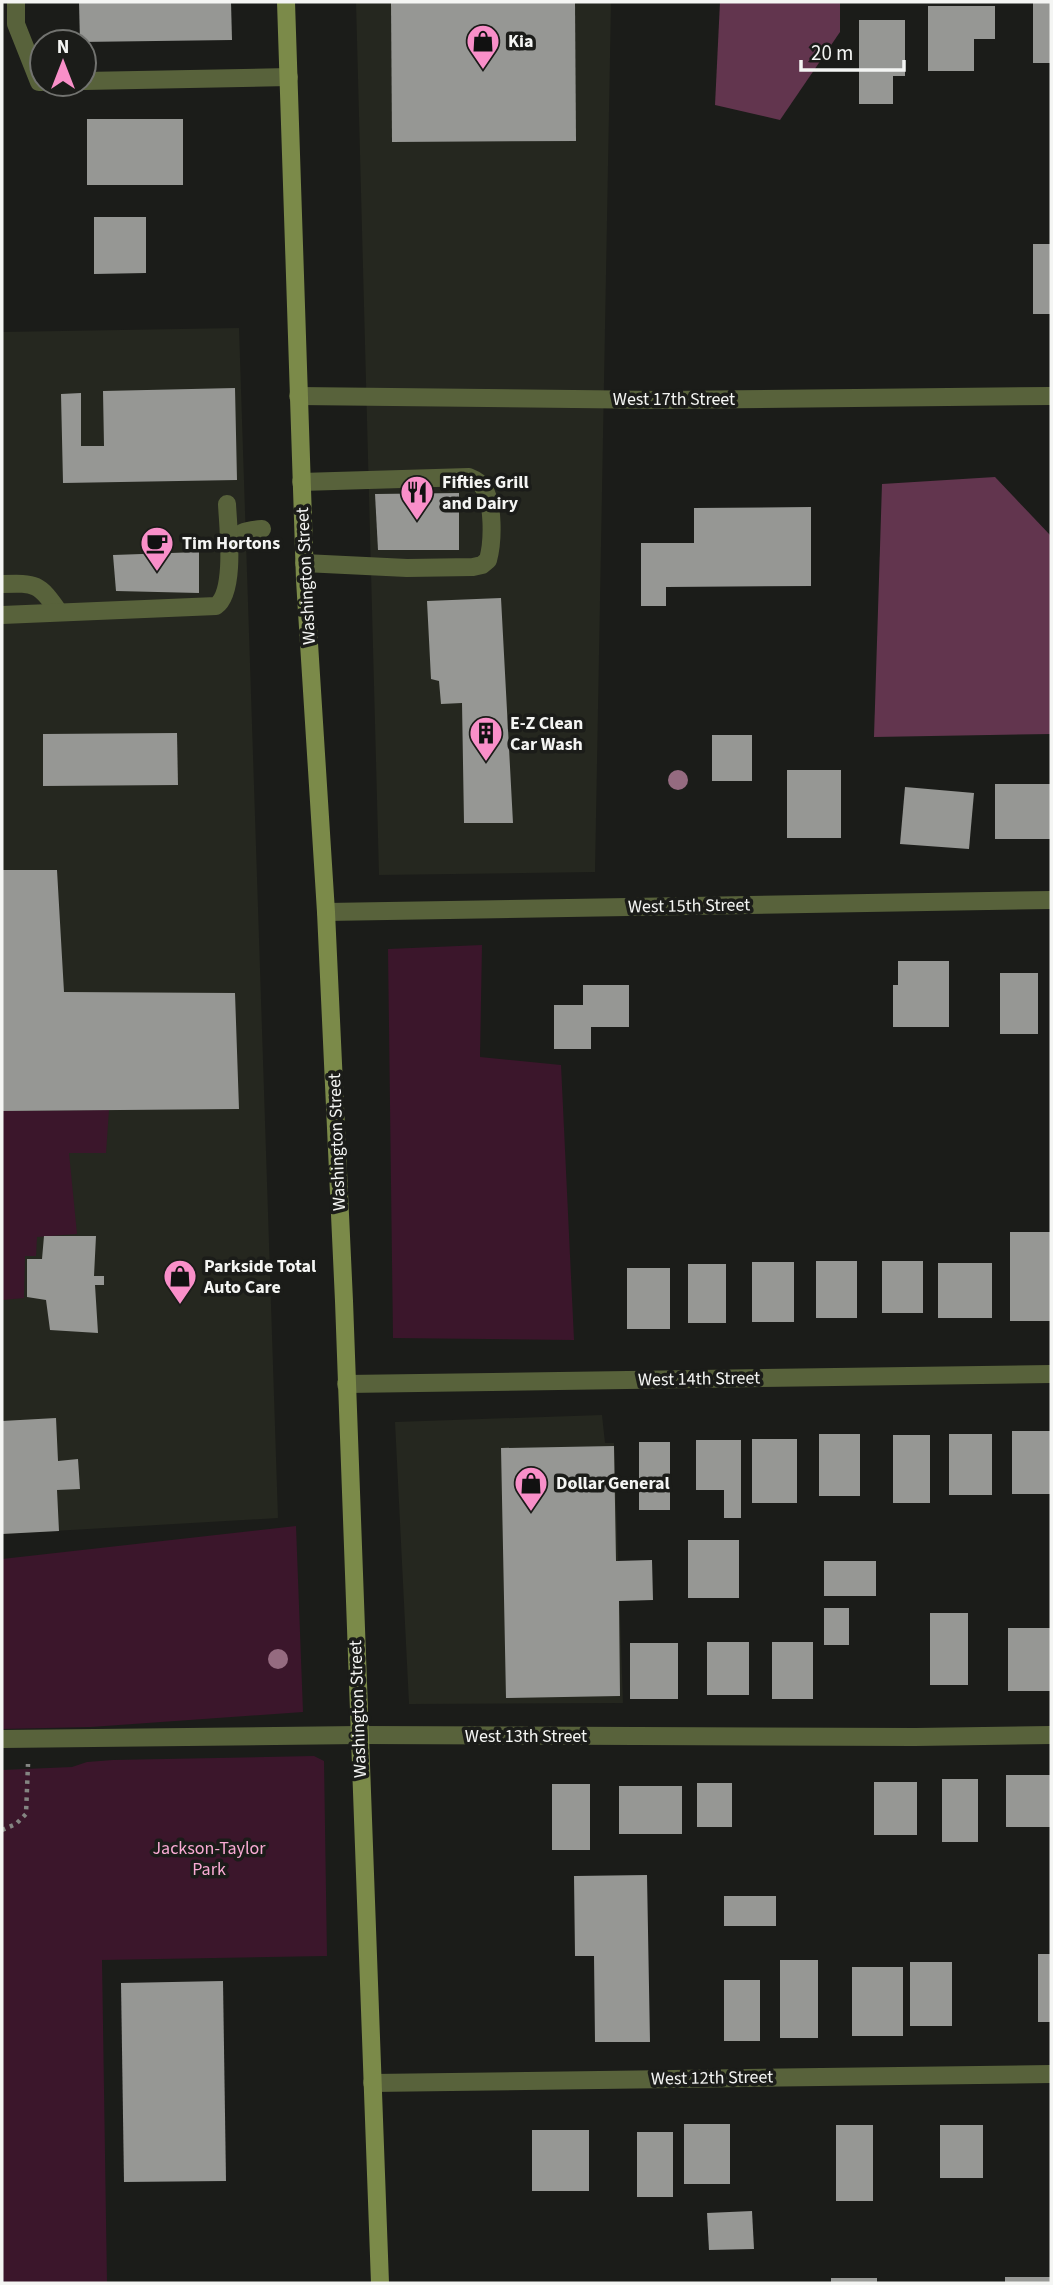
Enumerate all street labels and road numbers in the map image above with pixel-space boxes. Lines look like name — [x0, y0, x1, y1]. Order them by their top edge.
street label: West 17th Street — [613, 387, 735, 412]
street label: Washington Street — [290, 507, 322, 645]
street label: West 15th Street — [628, 892, 750, 920]
street label: Washington Street — [322, 1073, 352, 1211]
street label: West 14th Street — [638, 1365, 760, 1393]
street label: Washington Street — [343, 1640, 373, 1778]
street label: West 13th Street — [465, 1724, 587, 1749]
street label: West 12th Street — [651, 2064, 773, 2092]

